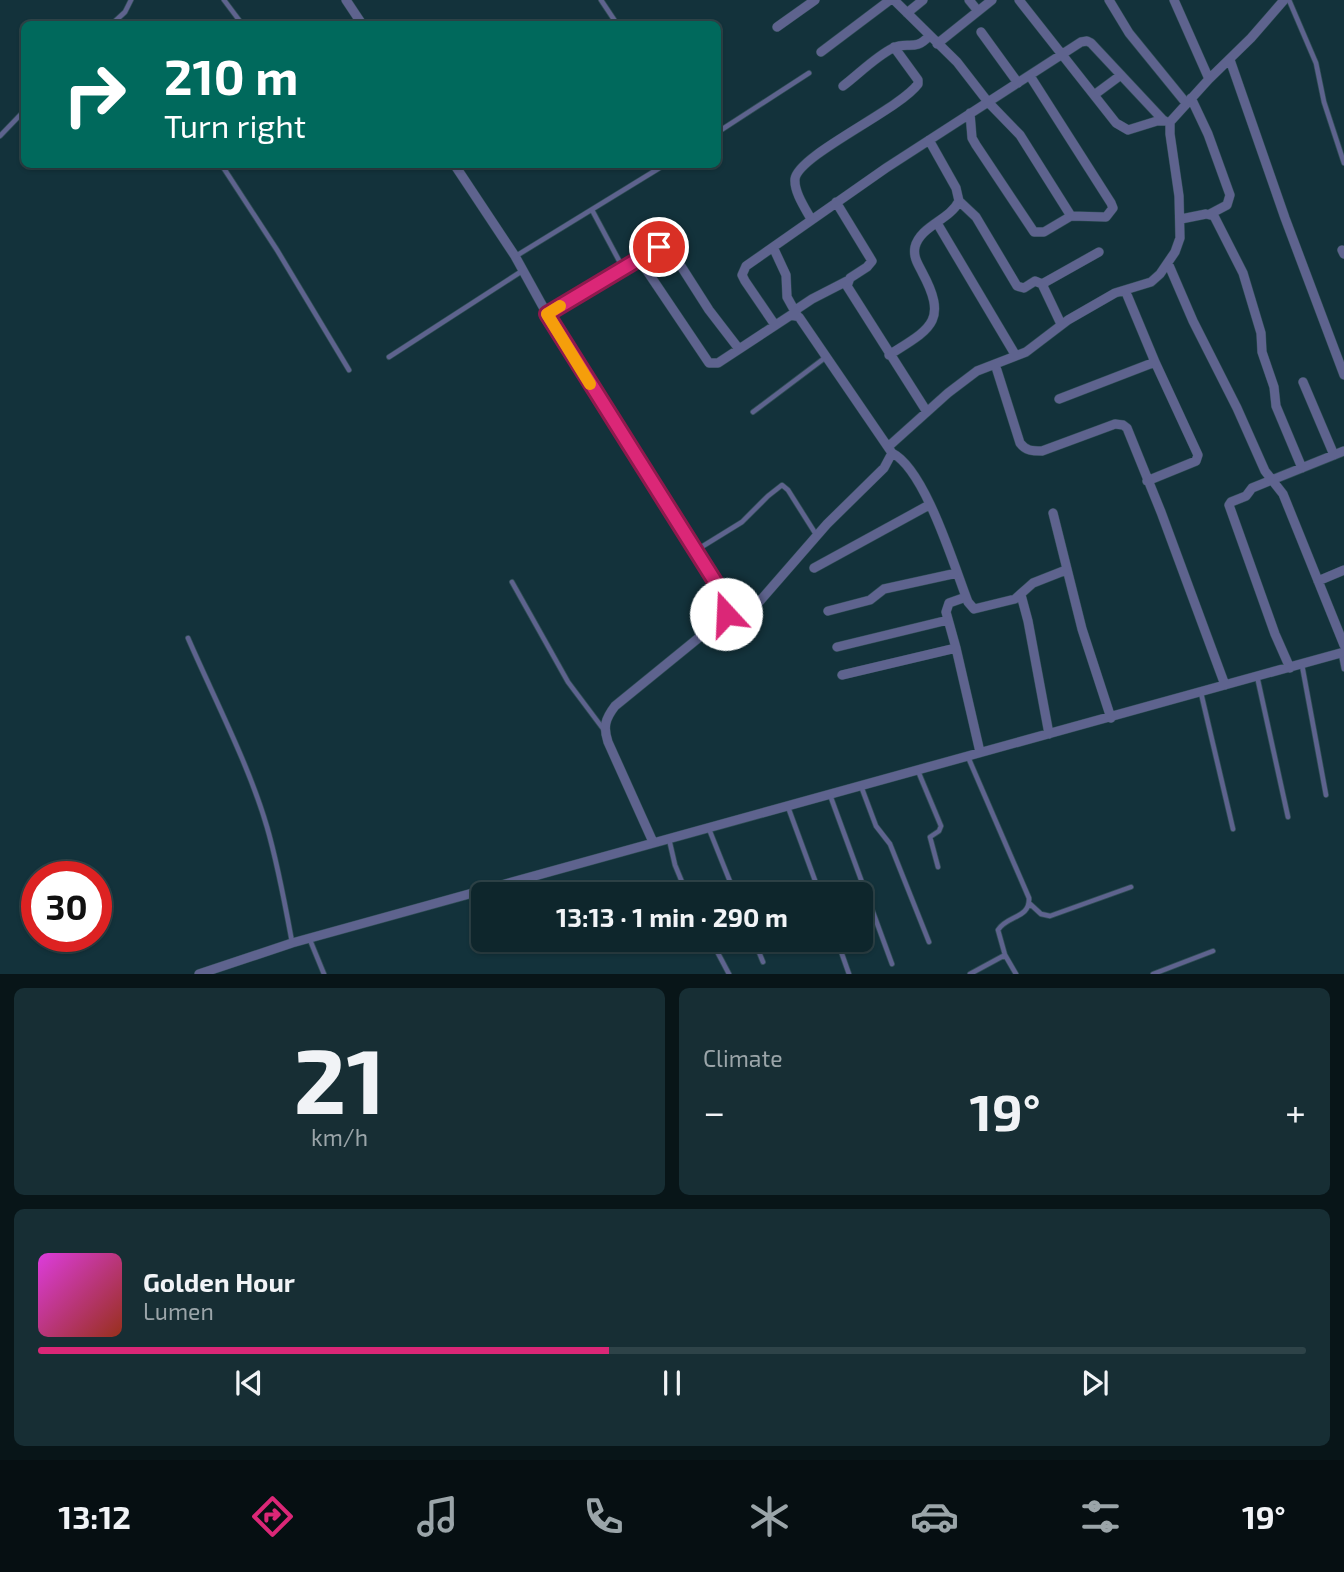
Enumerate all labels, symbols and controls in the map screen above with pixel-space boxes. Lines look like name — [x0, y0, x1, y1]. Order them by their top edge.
text: 210 m — [164, 46, 298, 105]
icon: right — [49, 49, 140, 140]
text: Turn right — [164, 106, 306, 144]
pin — [629, 217, 689, 277]
icon: arrive — [640, 228, 678, 266]
position arrow — [689, 577, 763, 651]
speed limit sign: 30 — [21, 861, 112, 952]
text: 13:13 · 1 min · 290 m — [556, 901, 788, 932]
text: 21 — [293, 1023, 386, 1132]
text: Climate — [703, 1044, 783, 1072]
text: 19° — [970, 1079, 1041, 1141]
text: − — [703, 1088, 725, 1134]
text: + — [1285, 1088, 1306, 1134]
text: km/h — [311, 1123, 368, 1151]
text: Golden Hour — [143, 1266, 295, 1297]
text: Lumen — [143, 1297, 214, 1325]
icon: previous — [230, 1364, 268, 1402]
icon: pause — [653, 1364, 691, 1402]
icon: next — [1076, 1364, 1114, 1402]
icon: directions — [248, 1492, 297, 1541]
icon: music — [413, 1492, 462, 1541]
icon: phone — [579, 1492, 628, 1541]
icon: climate — [745, 1492, 794, 1541]
icon: car — [910, 1492, 959, 1541]
icon: filters — [1076, 1492, 1125, 1541]
text: 13:12 — [58, 1497, 131, 1535]
text: 19° — [1242, 1497, 1286, 1535]

